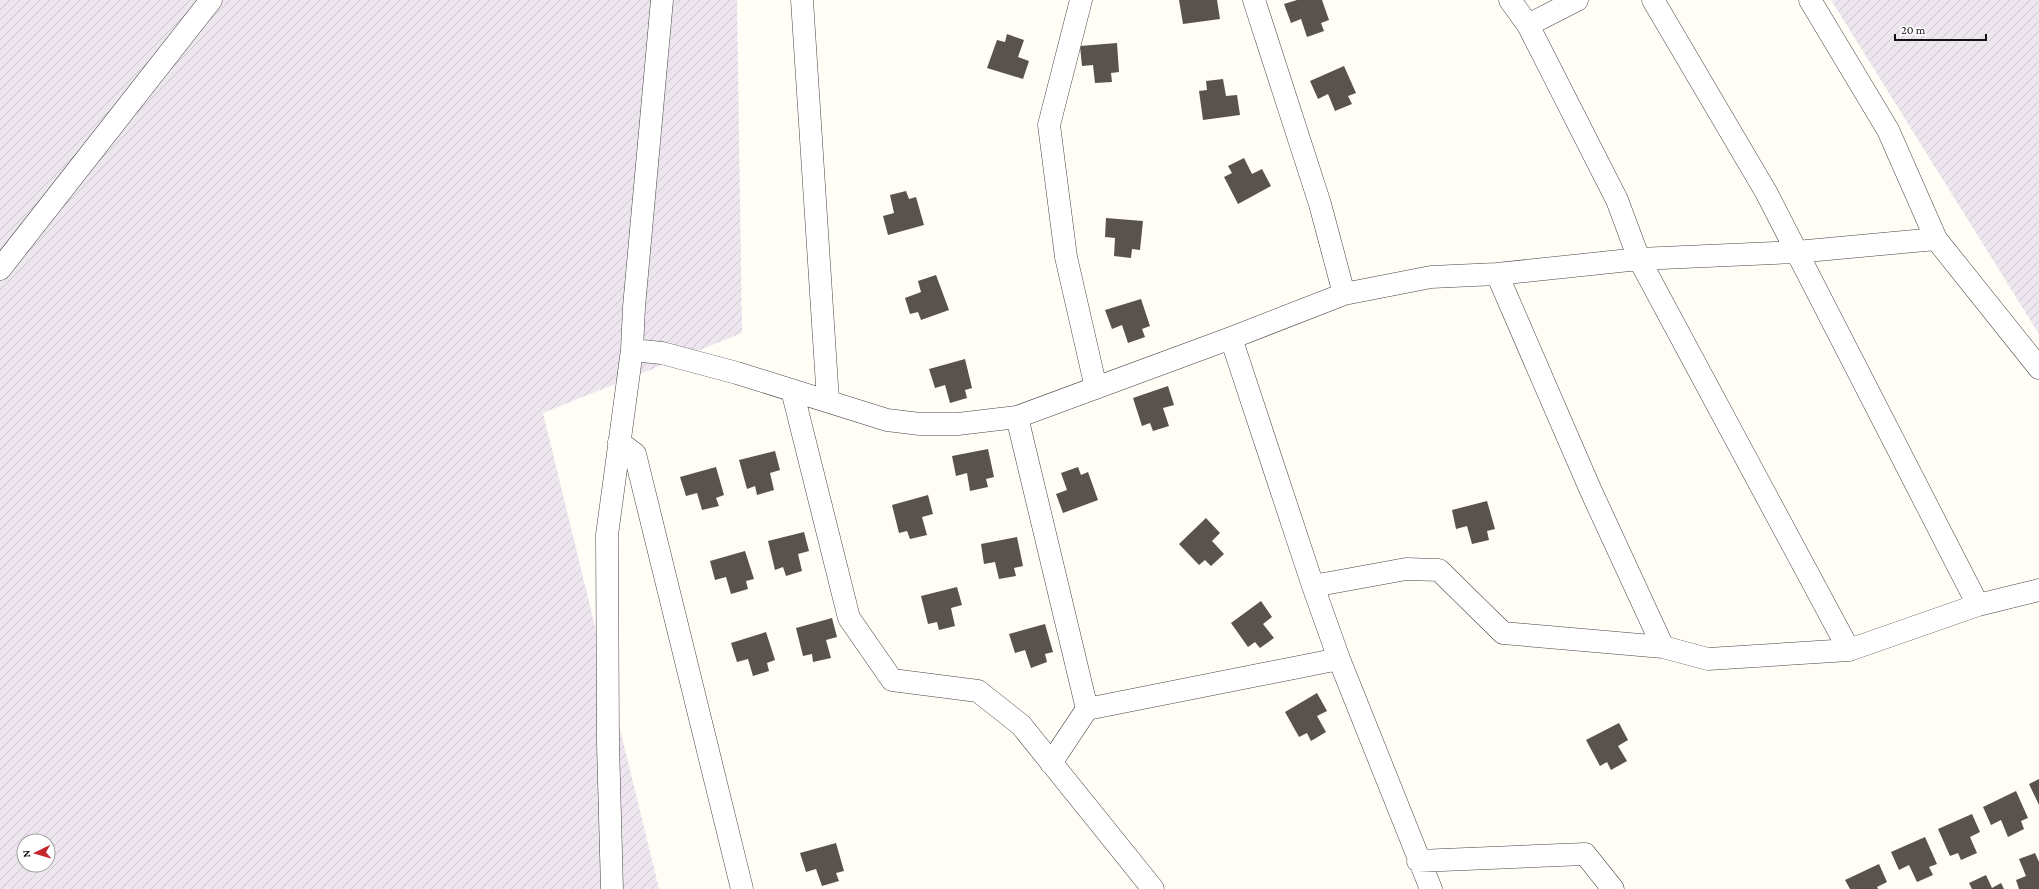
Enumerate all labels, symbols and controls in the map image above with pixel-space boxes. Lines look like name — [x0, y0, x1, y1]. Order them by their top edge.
scale bar — [1895, 16, 1986, 42]
text: 20 m — [1901, 23, 1926, 37]
north arrow — [16, 833, 56, 873]
text: N — [20, 849, 32, 858]

